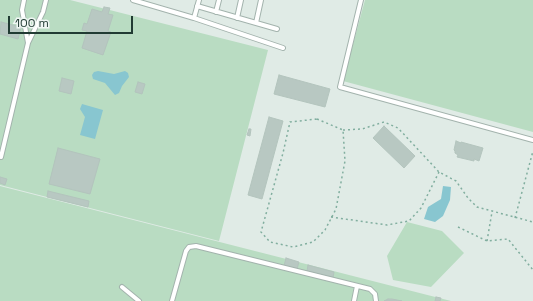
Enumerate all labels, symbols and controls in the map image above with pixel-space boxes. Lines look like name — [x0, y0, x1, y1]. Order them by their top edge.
scale bar — [10, 8, 135, 34]
text: 100 m — [15, 15, 49, 31]

